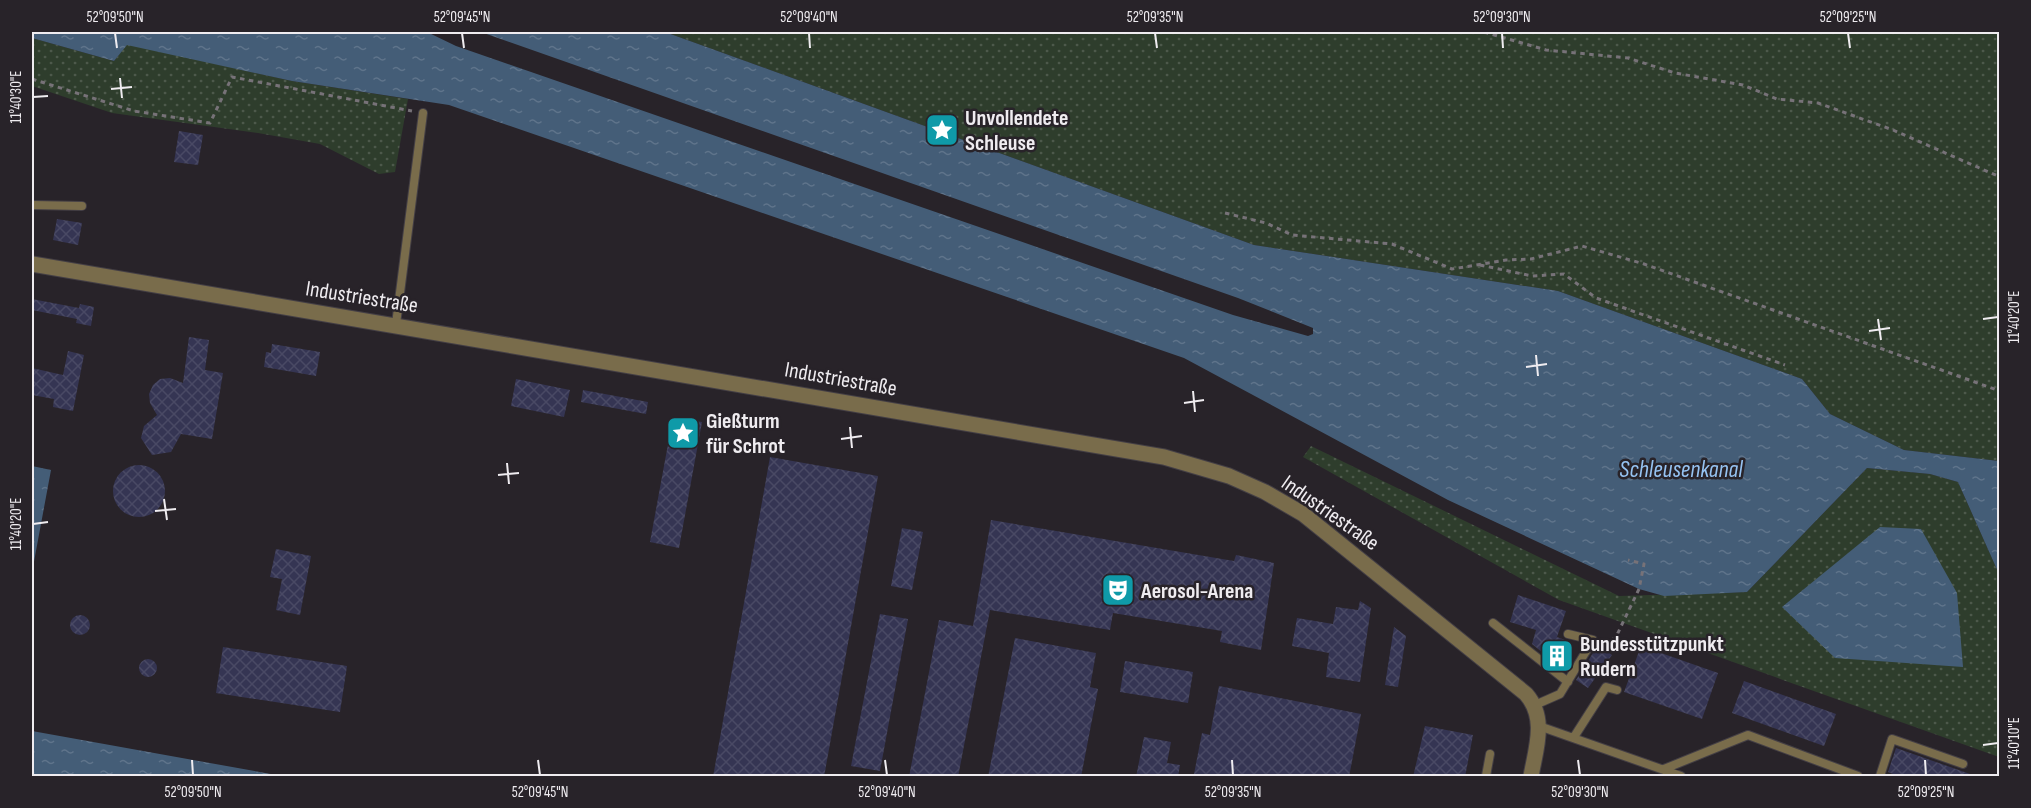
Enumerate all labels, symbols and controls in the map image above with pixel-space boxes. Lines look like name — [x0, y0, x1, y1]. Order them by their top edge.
text: 52°09'50"N — [86, 8, 144, 27]
text: 52°09'45"N — [434, 8, 490, 27]
text: 52°09'40"N — [780, 8, 838, 27]
text: 52°09'35"N — [1127, 8, 1183, 27]
text: 52°09'30"N — [1473, 8, 1531, 27]
text: 52°09'25"N — [1820, 8, 1876, 27]
text: 11°40'30"E — [7, 71, 26, 123]
place label: Unvollendete Schleuse — [965, 105, 1068, 157]
place icon: Unvollendete Schleuse — [924, 112, 960, 148]
street label: Industriestraße — [304, 275, 420, 320]
text: 11°40'20"E — [2005, 291, 2024, 343]
street label: Industriestraße — [783, 356, 899, 403]
place label: Gießturm für Schrot — [706, 408, 785, 460]
place icon: Gießturm für Schrot — [665, 415, 701, 451]
water label: Schleusenkanal — [1619, 455, 1743, 484]
street label: Industriestraße — [1276, 470, 1384, 557]
text: 11°40'20"E — [7, 498, 26, 550]
theatre icon: Aerosol-Arena — [1100, 572, 1136, 608]
place label: Aerosol-Arena — [1140, 578, 1253, 605]
place label: Bundesstützpunkt Rudern — [1580, 631, 1724, 683]
building icon: Bundesstützpunkt Rudern — [1539, 638, 1575, 674]
text: 11°40'10"E — [2005, 717, 2024, 769]
text: 52°09'50"N — [164, 783, 222, 802]
text: 52°09'45"N — [512, 783, 568, 802]
text: 52°09'40"N — [858, 783, 916, 802]
text: 52°09'35"N — [1205, 783, 1261, 802]
text: 52°09'30"N — [1551, 783, 1609, 802]
text: 52°09'25"N — [1898, 783, 1954, 802]

